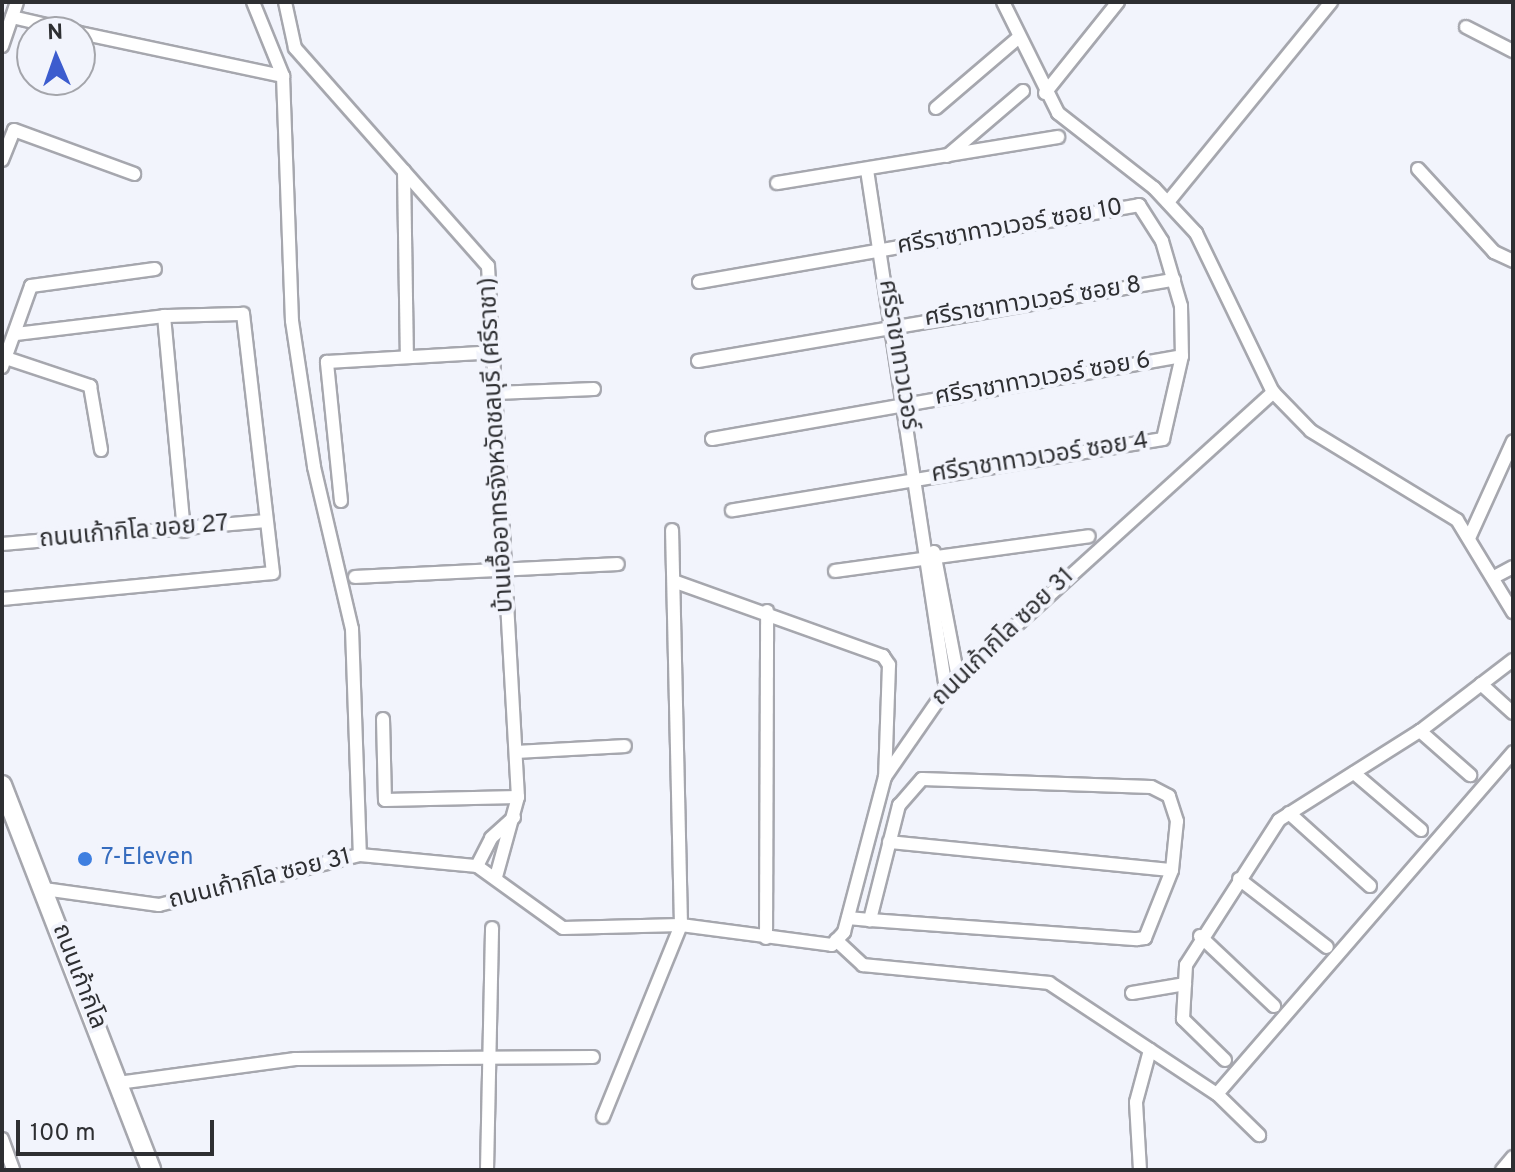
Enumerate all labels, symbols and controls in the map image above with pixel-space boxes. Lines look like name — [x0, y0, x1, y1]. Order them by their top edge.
north arrow — [16, 16, 96, 96]
text: N — [47, 20, 64, 47]
street label: ศรีราชาทาวเวอร์ ซอย 10 — [895, 194, 1125, 262]
street label: ศรีราชาทาวเวอร์ ซอย 8 — [923, 272, 1143, 334]
street label: บ้านเอื้ออาทรจังหวัดชลบุรี (ศรีราชา) — [475, 277, 521, 613]
street label: ศรีราชาทาวเวอร์ — [871, 278, 923, 432]
street label: ศรีราชาทาวเวอร์ ซอย 6 — [933, 347, 1153, 413]
street label: ศรีราชาทาวเวอร์ ซอย 4 — [930, 428, 1150, 490]
street label: ถนนเก้ากิโล ขอย 27 — [38, 510, 230, 556]
street label: ถนนเก้ากิโล ซอย 31 — [927, 563, 1081, 713]
street label: ถนนเก้ากิโล ซอย 31 — [166, 843, 354, 917]
place label: 7-Eleven — [101, 845, 194, 873]
marker: 7-Eleven — [76, 850, 94, 868]
street label: ถนนเก้ากิโล — [45, 920, 111, 1034]
scale bar — [20, 1104, 218, 1154]
text: 100 m — [30, 1119, 96, 1149]

